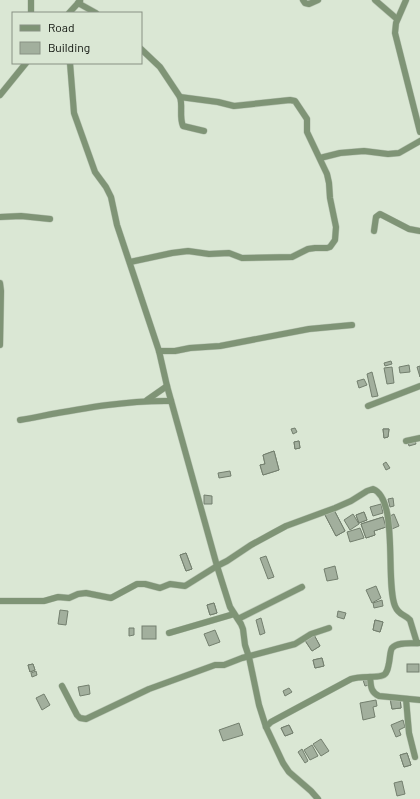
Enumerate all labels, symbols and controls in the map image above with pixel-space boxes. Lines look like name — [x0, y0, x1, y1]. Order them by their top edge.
legend — [12, 12, 142, 64]
text: Road — [48, 20, 75, 34]
text: Building — [48, 40, 90, 54]

